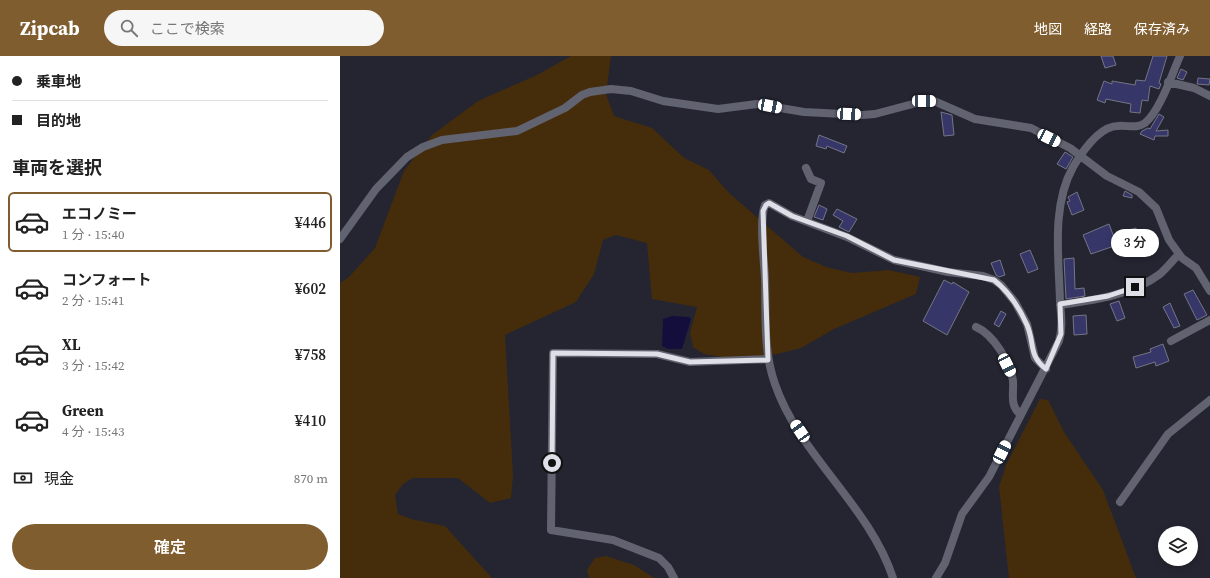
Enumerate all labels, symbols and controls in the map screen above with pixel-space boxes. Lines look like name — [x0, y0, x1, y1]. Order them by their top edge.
search box — [104, 10, 384, 46]
text: Zipcab — [20, 15, 80, 41]
icon: search — [118, 17, 140, 39]
text: ここで検索 — [150, 18, 225, 39]
text: 地図 — [1034, 19, 1062, 39]
text: 経路 — [1084, 19, 1112, 39]
text: 保存済み — [1134, 19, 1190, 39]
text: 乗車地 — [36, 71, 81, 92]
car — [912, 95, 936, 107]
car — [757, 98, 783, 114]
car — [837, 107, 861, 121]
text: 目的地 — [36, 110, 81, 131]
car — [1036, 127, 1062, 149]
text: 車両を選択 — [12, 155, 102, 180]
text: エコノミー — [62, 203, 137, 224]
icon: car — [14, 204, 50, 240]
text: ¥446 — [295, 212, 326, 233]
text: 1 分 · 15:40 — [62, 226, 124, 243]
callout: 3 分 — [1111, 229, 1159, 257]
text: 3 分 — [1124, 234, 1146, 251]
text: コンフォート — [62, 269, 152, 290]
icon: car — [14, 270, 50, 306]
text: ¥602 — [295, 278, 326, 299]
route end — [1126, 278, 1144, 296]
text: 2 分 · 15:41 — [62, 292, 124, 309]
text: XL — [62, 334, 81, 355]
icon: car — [14, 336, 50, 372]
text: ¥758 — [295, 344, 326, 365]
car — [996, 352, 1018, 378]
text: 3 分 · 15:42 — [62, 357, 124, 374]
text: Green — [62, 400, 104, 421]
icon: car — [14, 402, 50, 438]
text: ¥410 — [295, 410, 326, 431]
car — [788, 418, 812, 444]
text: 4 分 · 15:43 — [62, 423, 124, 440]
car — [991, 439, 1013, 465]
route start — [543, 454, 561, 472]
icon: cash — [12, 467, 34, 489]
text: 現金 — [44, 468, 74, 489]
text: 870 m — [294, 470, 328, 487]
button: 確定 — [12, 524, 328, 570]
map controls — [1158, 526, 1198, 566]
button: layers — [1158, 526, 1198, 566]

